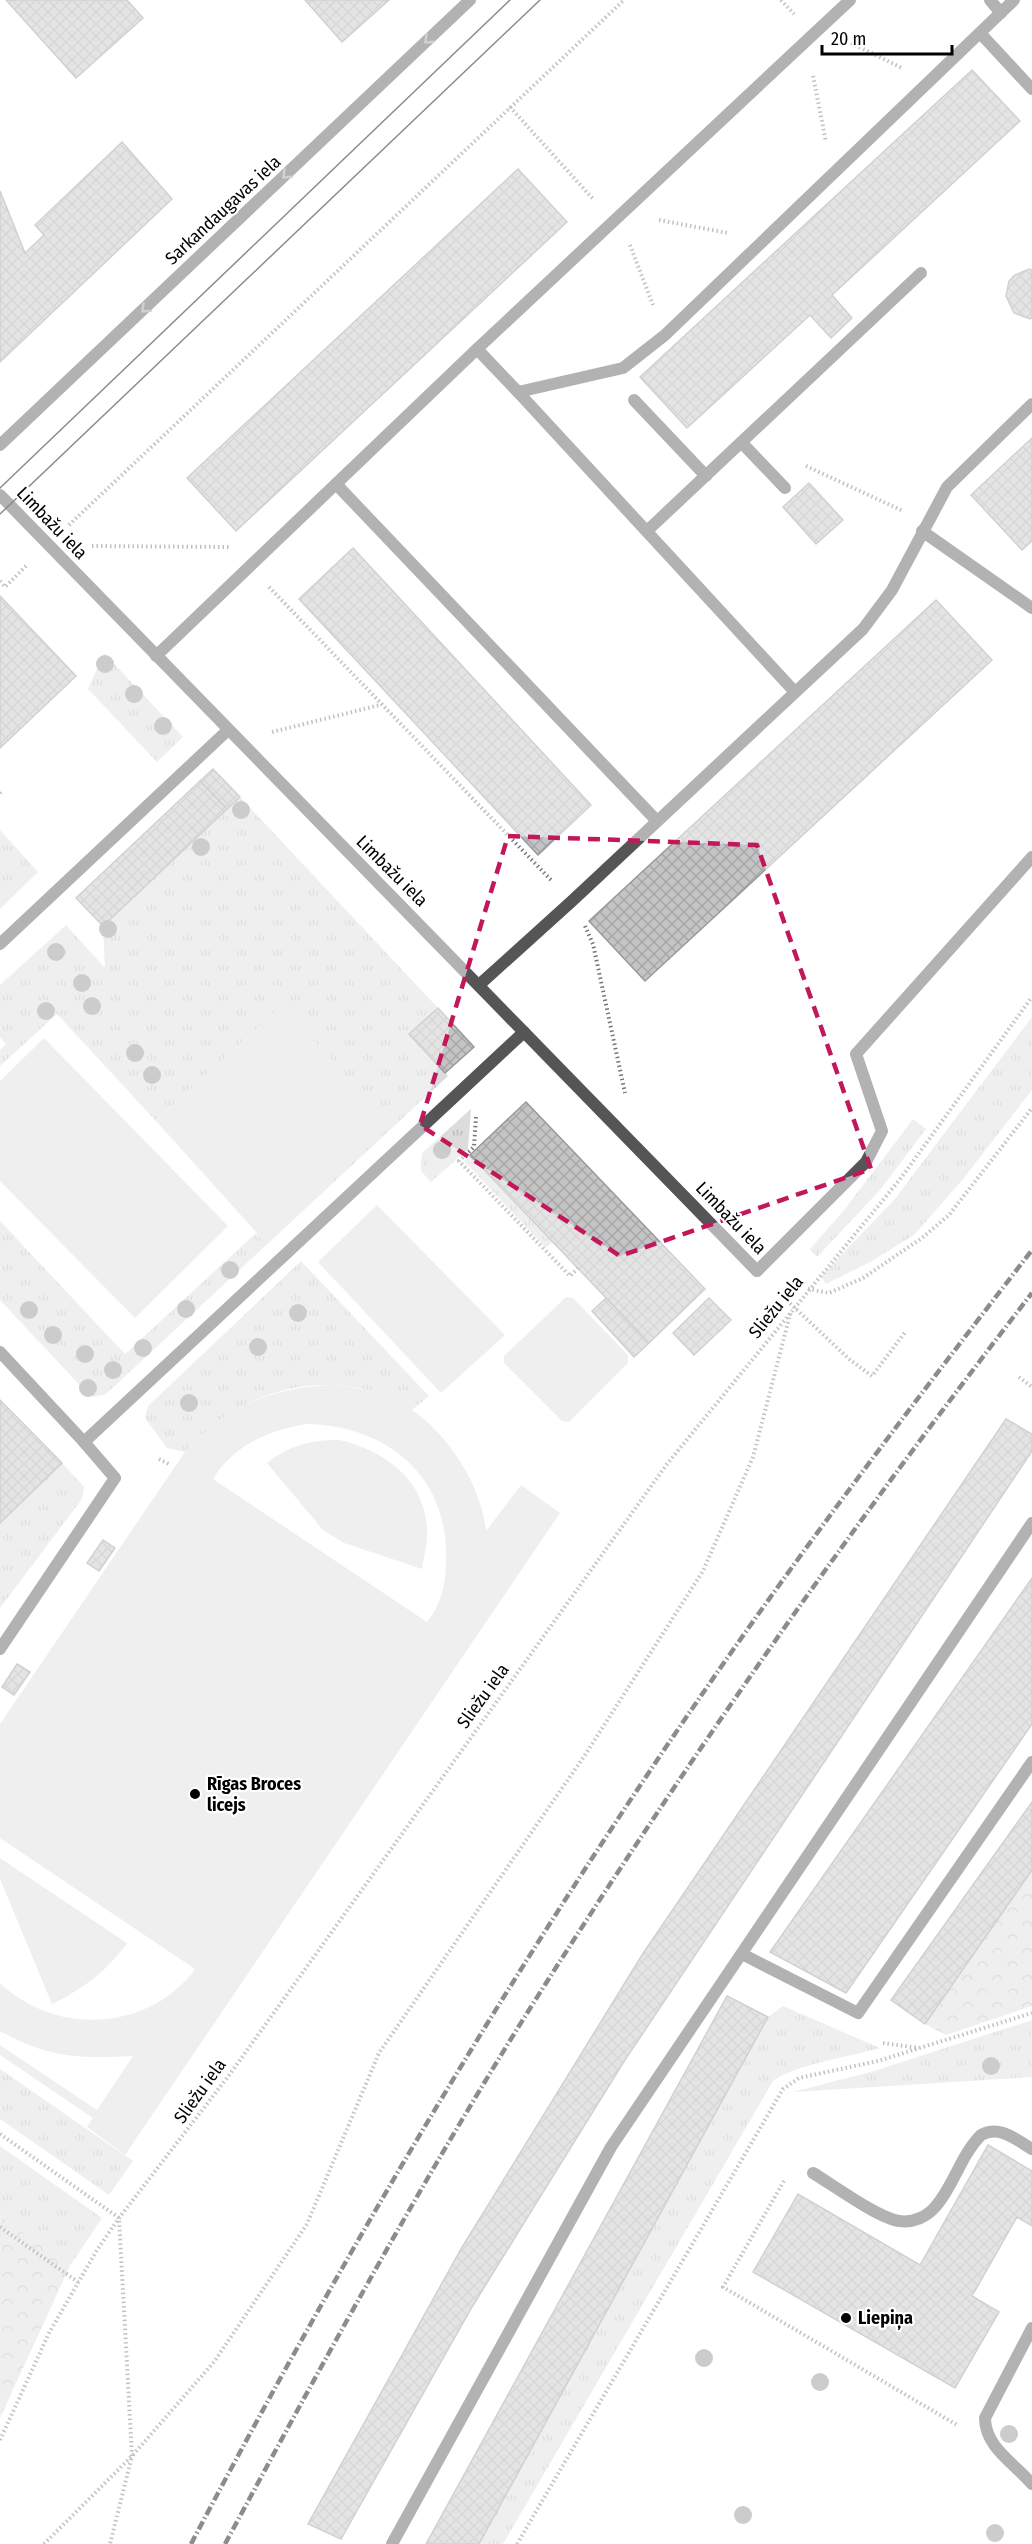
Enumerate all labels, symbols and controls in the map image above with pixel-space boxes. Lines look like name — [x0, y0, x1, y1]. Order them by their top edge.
scale bar — [822, 18, 952, 56]
text: 20 m — [831, 28, 866, 50]
one-way arrow — [424, 33, 435, 44]
street label: Sarkandaugavas iela — [161, 151, 286, 269]
one-way arrow — [283, 168, 293, 179]
one-way arrow — [141, 302, 151, 313]
street label: Limbažu iela — [12, 482, 92, 564]
street label: Limbažu iela — [352, 831, 432, 911]
street label: Limbažu iela — [691, 1177, 771, 1259]
street label: Sliežu iela — [744, 1271, 808, 1343]
street label: Sliežu iela — [452, 1659, 514, 1733]
place label: Rīgas Broces licejs — [207, 1773, 301, 1816]
marker: Rīgas Broces licejs — [188, 1787, 202, 1801]
street label: Sliežu iela — [169, 2054, 231, 2128]
place label: Liepiņa — [858, 2307, 913, 2330]
marker: Liepiņa — [839, 2311, 853, 2325]

